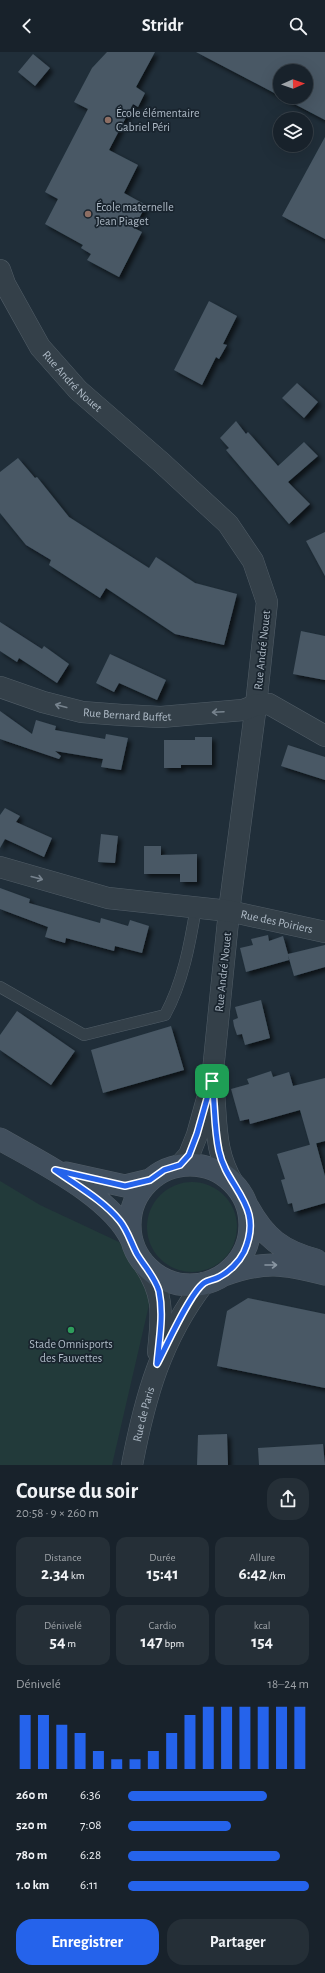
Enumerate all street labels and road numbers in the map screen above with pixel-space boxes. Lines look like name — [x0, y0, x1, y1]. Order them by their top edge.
street label: Rue André Nouet — [40, 348, 104, 414]
street label: Rue André Nouet — [252, 609, 272, 690]
street label: Rue Bernard Buffet — [83, 706, 172, 723]
street label: Rue des Poiriers — [240, 908, 314, 935]
street label: Rue André Nouet — [213, 931, 233, 1012]
street label: Rue de Paris — [131, 1385, 157, 1443]

